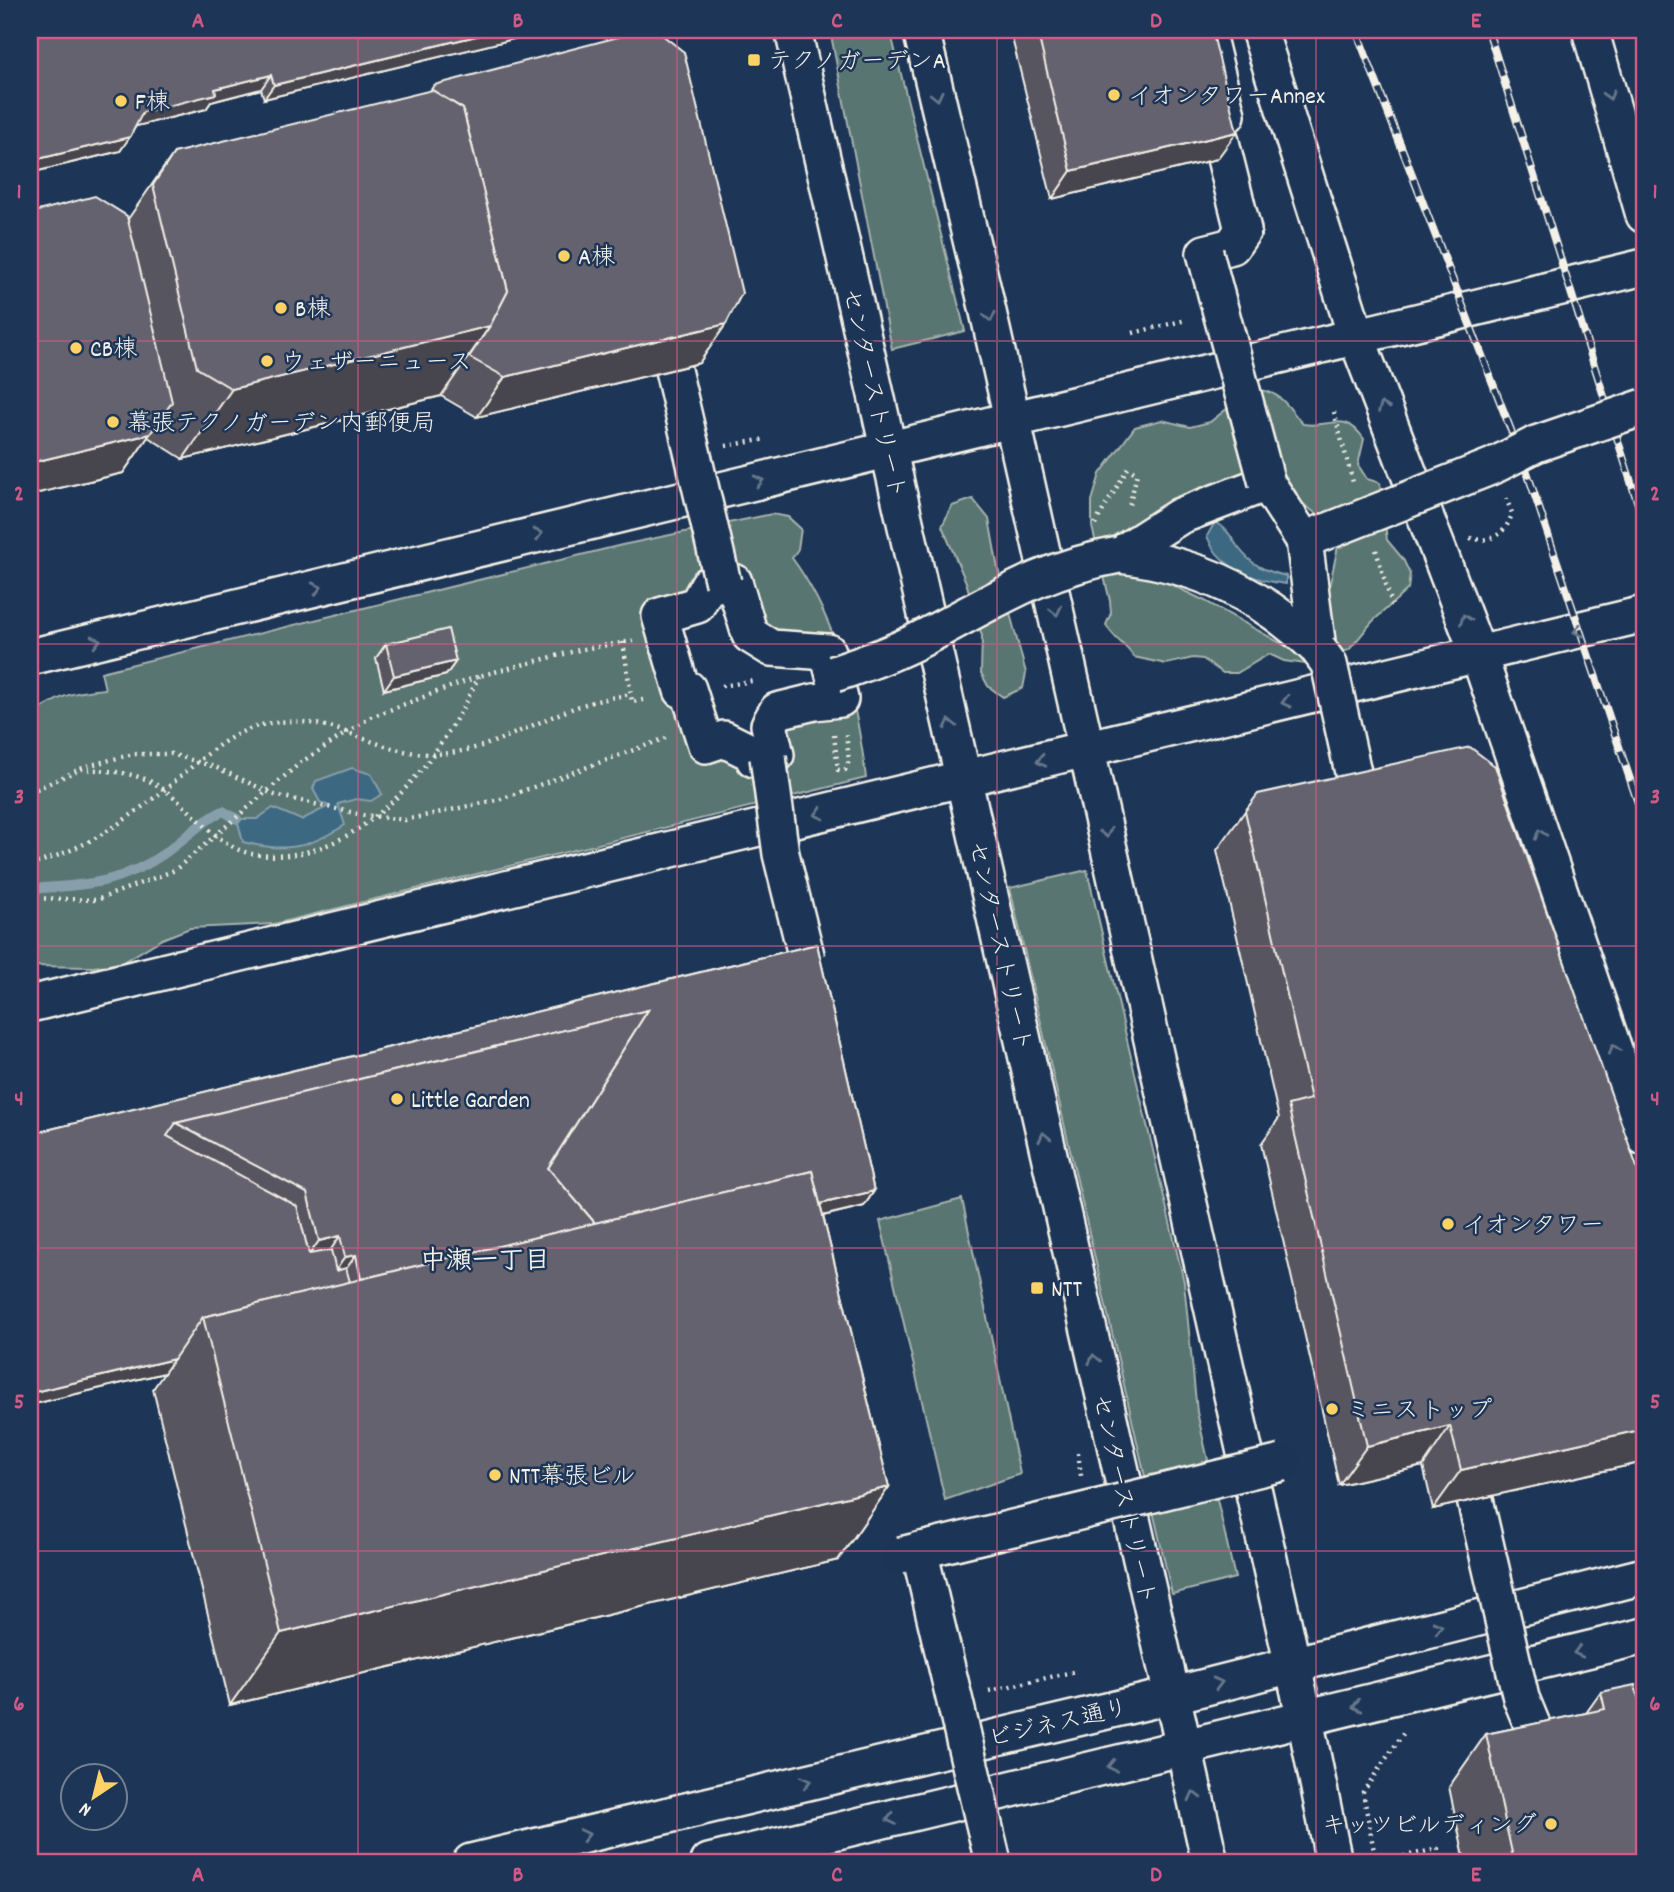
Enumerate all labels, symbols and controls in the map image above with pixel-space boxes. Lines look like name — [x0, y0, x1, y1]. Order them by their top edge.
text: A — [192, 6, 204, 39]
text: B — [513, 6, 524, 39]
text: C — [831, 6, 843, 39]
text: D — [1150, 6, 1162, 39]
text: E — [1471, 6, 1482, 39]
place label: テクノガーデンA — [768, 46, 946, 80]
marker: テクノガーデンA — [746, 52, 762, 68]
place label: イオンタワーAnnex — [1128, 81, 1325, 115]
place label: F棟 — [135, 87, 170, 121]
marker: イオンタワーAnnex — [1106, 87, 1122, 103]
one-way arrow — [1601, 89, 1616, 101]
one-way arrow — [929, 90, 943, 102]
marker: F棟 — [113, 93, 129, 109]
text: 1 — [16, 177, 22, 210]
text: 1 — [1652, 177, 1658, 210]
place label: A棟 — [578, 242, 615, 276]
marker: A棟 — [556, 248, 572, 264]
street label: センターストリート — [831, 285, 913, 503]
place label: B棟 — [295, 294, 330, 328]
marker: B棟 — [273, 300, 289, 316]
one-way arrow — [981, 311, 996, 323]
place label: CB棟 — [90, 334, 137, 368]
marker: CB棟 — [68, 340, 84, 356]
place label: ウェザーニュース — [281, 347, 472, 381]
marker: ウェザーニュース — [259, 353, 275, 369]
one-way arrow — [1378, 401, 1392, 413]
place label: 幕張テクノガーデン内郵便局 — [127, 408, 436, 442]
marker: 幕張テクノガーデン内郵便局 — [105, 414, 121, 430]
one-way arrow — [753, 475, 765, 489]
text: 2 — [14, 479, 24, 512]
text: 2 — [1650, 479, 1660, 512]
one-way arrow — [532, 528, 544, 542]
one-way arrow — [311, 582, 323, 596]
one-way arrow — [1048, 605, 1062, 617]
one-way arrow — [1459, 614, 1473, 626]
one-way arrow — [1572, 623, 1584, 637]
one-way arrow — [90, 635, 102, 649]
one-way arrow — [1280, 694, 1292, 708]
one-way arrow — [944, 718, 959, 730]
one-way arrow — [1035, 753, 1047, 767]
text: 3 — [14, 782, 24, 815]
text: 3 — [1650, 782, 1660, 815]
one-way arrow — [813, 806, 825, 820]
one-way arrow — [1098, 827, 1113, 839]
one-way arrow — [1534, 828, 1548, 840]
street label: センターストリート — [957, 838, 1039, 1056]
one-way arrow — [1608, 1043, 1622, 1055]
text: 4 — [14, 1084, 24, 1117]
text: 4 — [1650, 1084, 1660, 1117]
place label: Little Garden — [411, 1085, 530, 1119]
marker: Little Garden — [389, 1091, 405, 1107]
one-way arrow — [1037, 1131, 1052, 1143]
place label: イオンタワー — [1462, 1210, 1604, 1244]
marker: イオンタワー — [1440, 1216, 1456, 1232]
district label: 中瀬一丁目 — [420, 1244, 550, 1281]
place label: NTT — [1051, 1274, 1082, 1308]
marker: NTT — [1029, 1280, 1045, 1296]
one-way arrow — [1088, 1353, 1102, 1365]
text: 5 — [14, 1387, 24, 1420]
text: 5 — [1650, 1387, 1660, 1420]
street label: センターストリート — [1081, 1391, 1163, 1609]
place label: ミニストップ — [1346, 1395, 1492, 1429]
marker: ミニストップ — [1324, 1401, 1340, 1417]
place label: NTT幕張ビル — [509, 1461, 636, 1495]
marker: NTT幕張ビル — [487, 1467, 503, 1483]
one-way arrow — [1432, 1621, 1444, 1635]
one-way arrow — [1572, 1644, 1584, 1658]
one-way arrow — [1212, 1677, 1224, 1691]
text: 6 — [13, 1689, 25, 1722]
text: 6 — [1649, 1689, 1661, 1722]
street label: ビジネス通り — [985, 1692, 1132, 1758]
one-way arrow — [1351, 1698, 1363, 1713]
one-way arrow — [1106, 1758, 1118, 1773]
north arrow — [60, 1762, 130, 1832]
one-way arrow — [800, 1776, 812, 1790]
one-way arrow — [1188, 1790, 1202, 1802]
text: N — [75, 1794, 98, 1822]
place label: キッツビルディング — [1321, 1810, 1537, 1844]
one-way arrow — [885, 1811, 897, 1825]
marker: キッツビルディング — [1543, 1816, 1559, 1832]
one-way arrow — [579, 1829, 591, 1843]
text: A — [192, 1860, 204, 1892]
text: B — [513, 1860, 524, 1892]
text: C — [831, 1860, 843, 1892]
text: D — [1150, 1860, 1162, 1892]
text: E — [1471, 1860, 1482, 1892]

